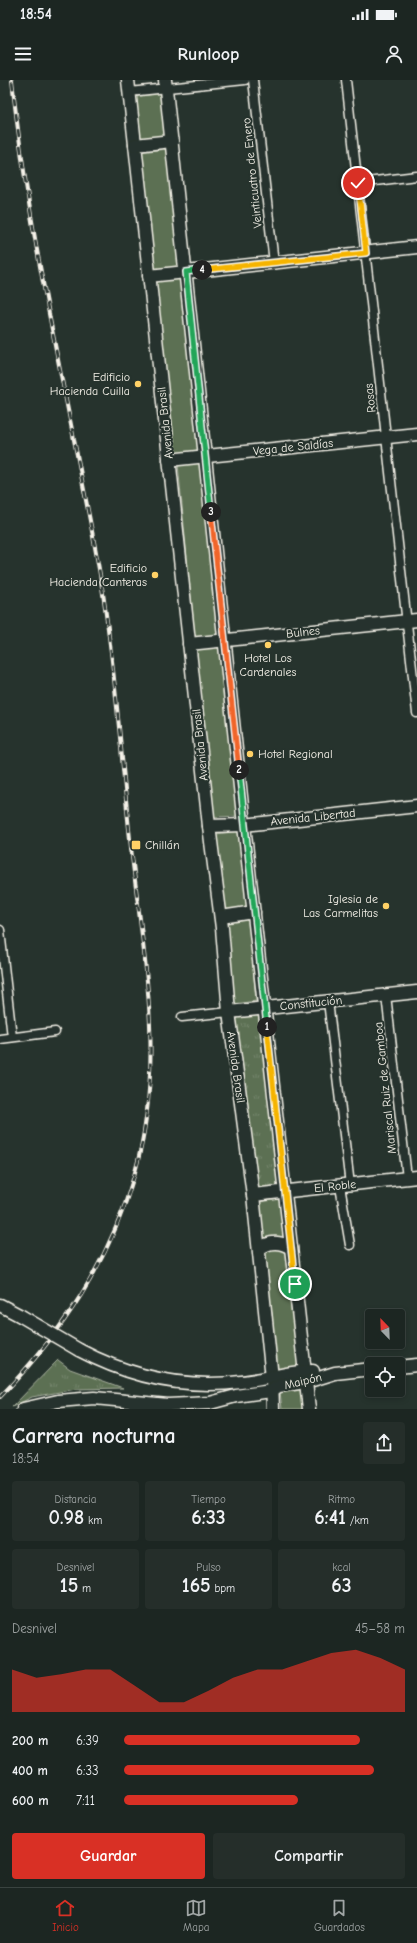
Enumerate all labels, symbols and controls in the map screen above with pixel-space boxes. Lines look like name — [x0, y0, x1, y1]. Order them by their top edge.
text: 18:54 — [20, 5, 52, 23]
icon: menu — [12, 43, 34, 65]
icon: person — [383, 43, 405, 65]
text: Runloop — [178, 44, 239, 65]
street label: Veinticuatro de Enero — [239, 117, 265, 229]
pin — [341, 166, 375, 200]
icon: check — [347, 172, 369, 194]
pin: 4 — [192, 260, 212, 280]
text: 4 — [199, 263, 205, 276]
place label: Edificio Hacienda Cuilla — [50, 370, 130, 398]
marker: Edificio Hacienda Cuilla — [133, 379, 143, 389]
street label: Rosas — [362, 383, 378, 413]
street label: Avenida Brasil — [154, 386, 176, 460]
street label: Vega de Saldías — [252, 436, 334, 458]
pin: 3 — [201, 502, 221, 522]
text: 3 — [208, 505, 214, 518]
place label: Edificio Hacienda Canteras — [49, 561, 147, 589]
marker: Edificio Hacienda Canteras — [150, 570, 160, 580]
street label: Bulnes — [285, 623, 321, 641]
marker: Hotel Los Cardenales — [263, 640, 273, 650]
place label: Hotel Los Cardenales — [240, 651, 296, 679]
street label: Avenida Brasil — [189, 708, 211, 782]
place label: Hotel Regional — [258, 747, 333, 761]
marker: Hotel Regional — [245, 749, 255, 759]
pin: 2 — [229, 760, 249, 780]
text: 2 — [236, 763, 242, 776]
street label: Avenida Libertad — [270, 806, 356, 828]
place label: Chillán — [145, 838, 180, 852]
marker: Chillán — [130, 839, 142, 851]
place label: Iglesia de Las Carmelitas — [303, 892, 378, 920]
marker: Iglesia de Las Carmelitas — [381, 901, 391, 911]
street label: Constitución — [279, 993, 343, 1013]
pin: 1 — [257, 1017, 277, 1037]
text: 1 — [265, 1020, 269, 1033]
street label: Mariscal Ruiz de Gamboa — [371, 1021, 399, 1155]
street label: Avenida Brasil — [224, 1030, 248, 1104]
street label: El Roble — [313, 1177, 357, 1195]
pin — [278, 1267, 312, 1301]
icon: arrive — [284, 1273, 306, 1295]
north arrow — [365, 1309, 405, 1349]
map controls — [365, 1309, 405, 1397]
button: locate — [365, 1357, 405, 1397]
street label: Maipón — [283, 1370, 323, 1392]
button: share — [363, 1422, 405, 1464]
text: Carrera nocturna — [12, 1423, 176, 1449]
text: 18:54 — [12, 1451, 40, 1466]
text: Distancia — [54, 1493, 97, 1506]
text: Tiempo — [191, 1493, 226, 1506]
text: Ritmo — [328, 1493, 355, 1506]
text: 0.98 — [49, 1506, 84, 1529]
text: 6:33 — [191, 1506, 226, 1529]
text: 6:41 — [314, 1506, 346, 1529]
text: km — [84, 1514, 102, 1527]
text: /km — [346, 1514, 369, 1527]
text: Desnivel — [57, 1561, 94, 1574]
text: Pulso — [196, 1561, 221, 1574]
text: kcal — [332, 1561, 351, 1574]
text: 15 — [60, 1574, 78, 1597]
text: 165 — [182, 1574, 211, 1597]
text: 63 — [331, 1574, 352, 1597]
text: m — [78, 1582, 91, 1595]
text: bpm — [211, 1582, 235, 1595]
text: Desnivel — [12, 1621, 57, 1636]
text: 45–58 m — [355, 1621, 405, 1636]
text: 200 m — [12, 1733, 48, 1748]
text: 6:39 — [76, 1733, 99, 1748]
text: 400 m — [12, 1763, 48, 1778]
text: 6:33 — [76, 1763, 99, 1778]
text: 600 m — [12, 1793, 49, 1808]
text: 7:11 — [76, 1793, 95, 1808]
button: Guardar — [12, 1833, 205, 1879]
button: Compartir — [213, 1833, 405, 1879]
tab: Inicio — [52, 1897, 79, 1934]
tab: Mapa — [183, 1897, 210, 1934]
tab: Guardados — [314, 1897, 365, 1934]

